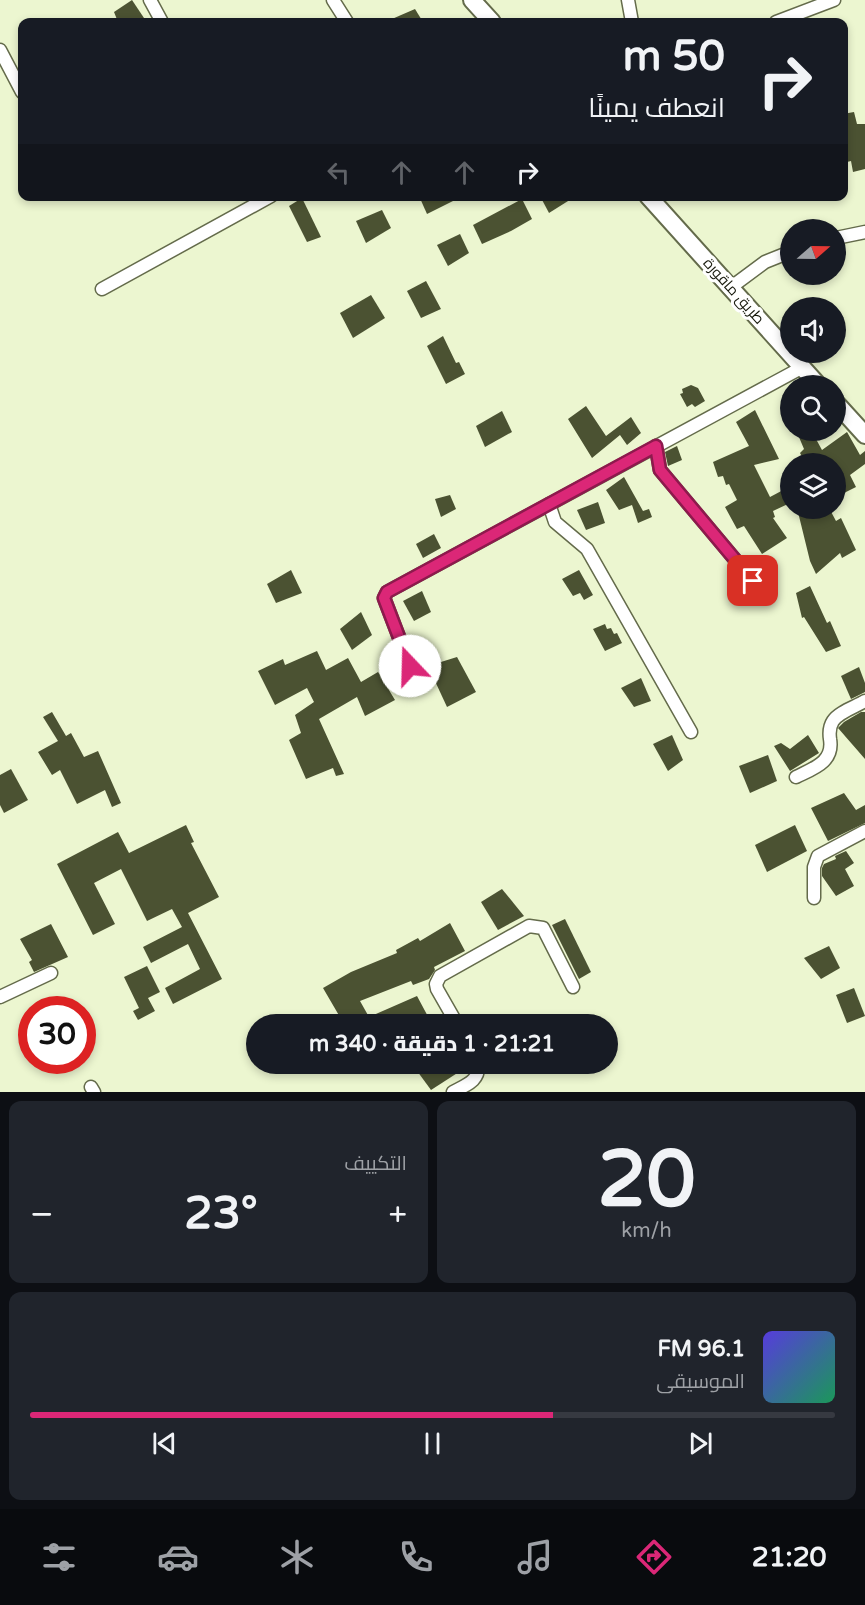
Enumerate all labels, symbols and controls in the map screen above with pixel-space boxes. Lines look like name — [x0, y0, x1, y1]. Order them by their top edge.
text: 50 m — [623, 31, 725, 82]
icon: right — [746, 42, 824, 120]
text: انعطف يمينًا — [588, 92, 725, 125]
icon: left — [322, 156, 355, 189]
icon: ahead — [385, 156, 418, 189]
icon: ahead — [448, 156, 481, 189]
icon: right — [511, 156, 544, 189]
north arrow — [780, 219, 846, 285]
map controls — [780, 219, 846, 519]
street label: طريق ماقورة — [699, 254, 768, 328]
button: sound — [780, 297, 846, 363]
button: search — [780, 375, 846, 441]
button: layers — [780, 453, 846, 519]
pin — [727, 555, 778, 606]
icon: arrive — [736, 564, 769, 597]
position arrow — [378, 634, 442, 698]
speed limit sign: 30 — [18, 996, 96, 1074]
text: 21:21 · 1 دقيقة · 340 m — [309, 1031, 555, 1057]
text: 20 — [598, 1133, 695, 1227]
text: التكييف — [344, 1152, 407, 1176]
text: 23° — [184, 1187, 258, 1241]
text: − — [30, 1195, 54, 1234]
text: + — [388, 1195, 407, 1234]
text: km/h — [621, 1219, 672, 1243]
text: 96.1 FM — [657, 1336, 745, 1362]
text: الموسيقى — [656, 1370, 745, 1394]
icon: previous — [148, 1427, 181, 1460]
icon: pause — [416, 1427, 449, 1460]
icon: next — [684, 1427, 717, 1460]
icon: filters — [38, 1536, 80, 1578]
icon: car — [157, 1536, 199, 1578]
icon: climate — [276, 1536, 318, 1578]
icon: phone — [395, 1536, 437, 1578]
icon: music — [514, 1536, 556, 1578]
icon: directions — [633, 1536, 675, 1578]
text: 21:20 — [752, 1541, 827, 1574]

